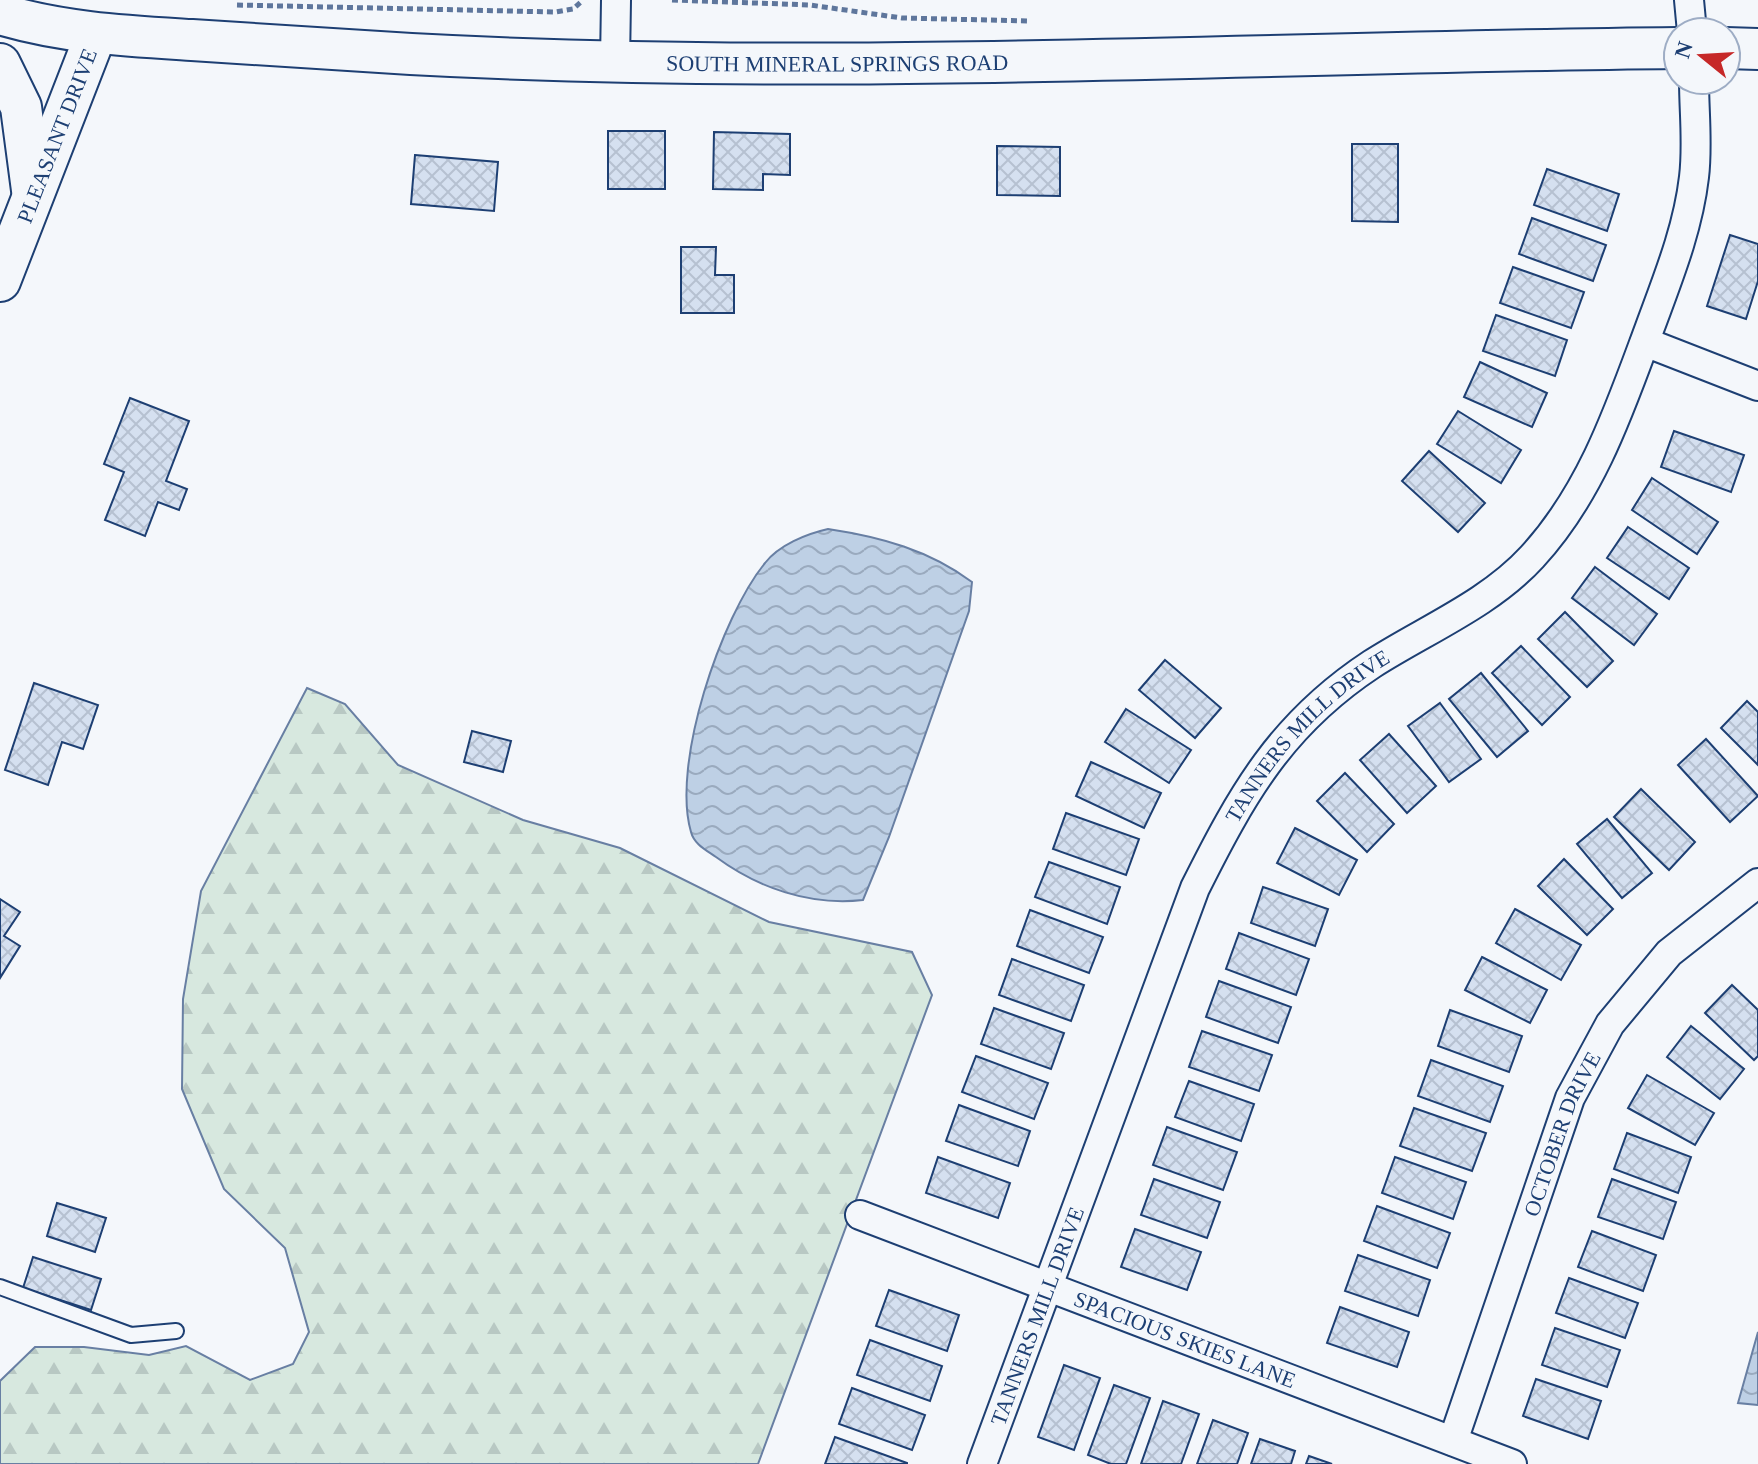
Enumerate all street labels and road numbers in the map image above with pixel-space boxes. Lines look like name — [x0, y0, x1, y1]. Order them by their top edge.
street label: PLEASANT DRIVE — [12, 45, 102, 226]
street label: SOUTH MINERAL SPRINGS ROAD — [666, 50, 1008, 77]
street label: TANNERS MILL DRIVE — [1220, 644, 1394, 827]
street label: OCTOBER DRIVE — [1519, 1047, 1606, 1220]
street label: TANNERS MILL DRIVE — [985, 1203, 1089, 1429]
street label: SPACIOUS SKIES LANE — [1071, 1286, 1299, 1393]

